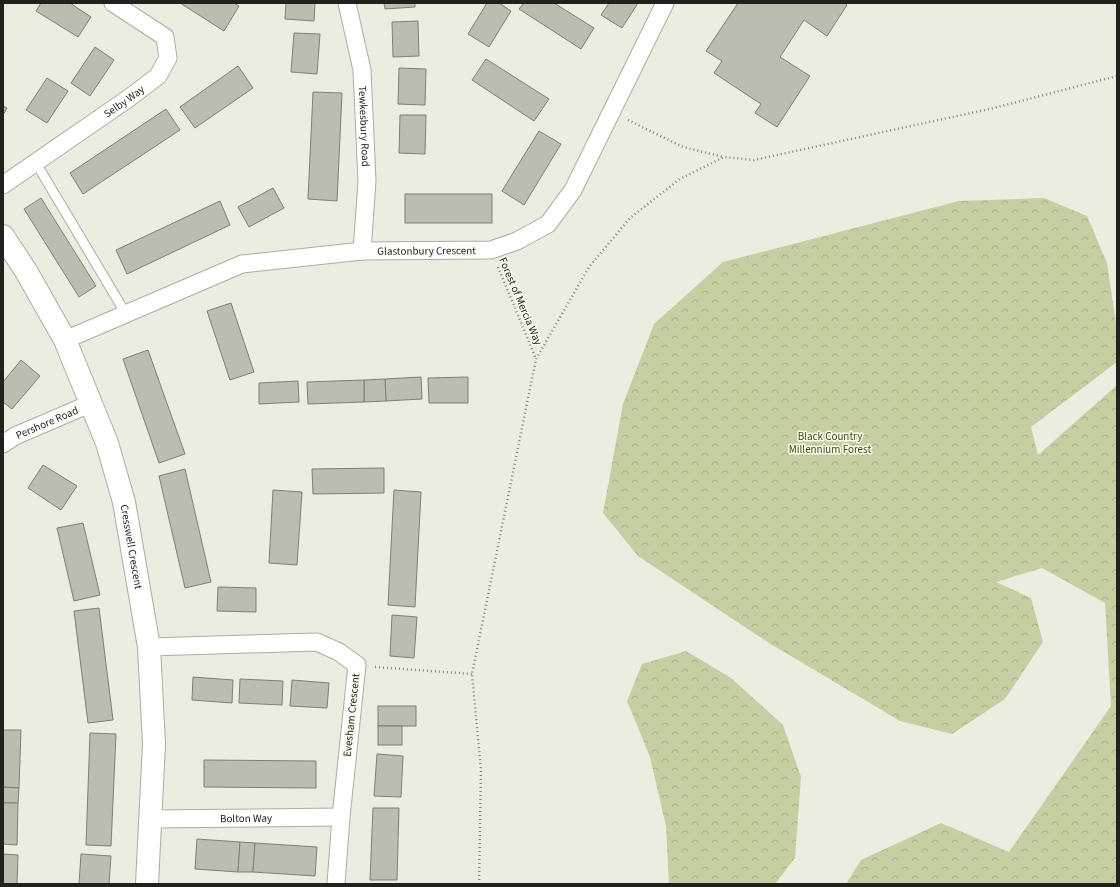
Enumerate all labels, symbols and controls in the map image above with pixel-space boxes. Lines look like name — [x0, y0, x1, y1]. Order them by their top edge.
street label: Selby Way — [101, 82, 148, 121]
street label: Tewkesbury Road — [355, 85, 373, 167]
street label: Glastonbury Crescent — [377, 243, 476, 259]
street label: Forest of Mercia Way — [495, 255, 546, 347]
street label: Pershore Road — [13, 403, 81, 443]
park label: Black Country Millennium Forest — [789, 429, 871, 457]
street label: Cresswell Crescent — [116, 503, 146, 591]
street label: Evesham Crescent — [340, 672, 363, 757]
street label: Bolton Way — [220, 811, 272, 826]

